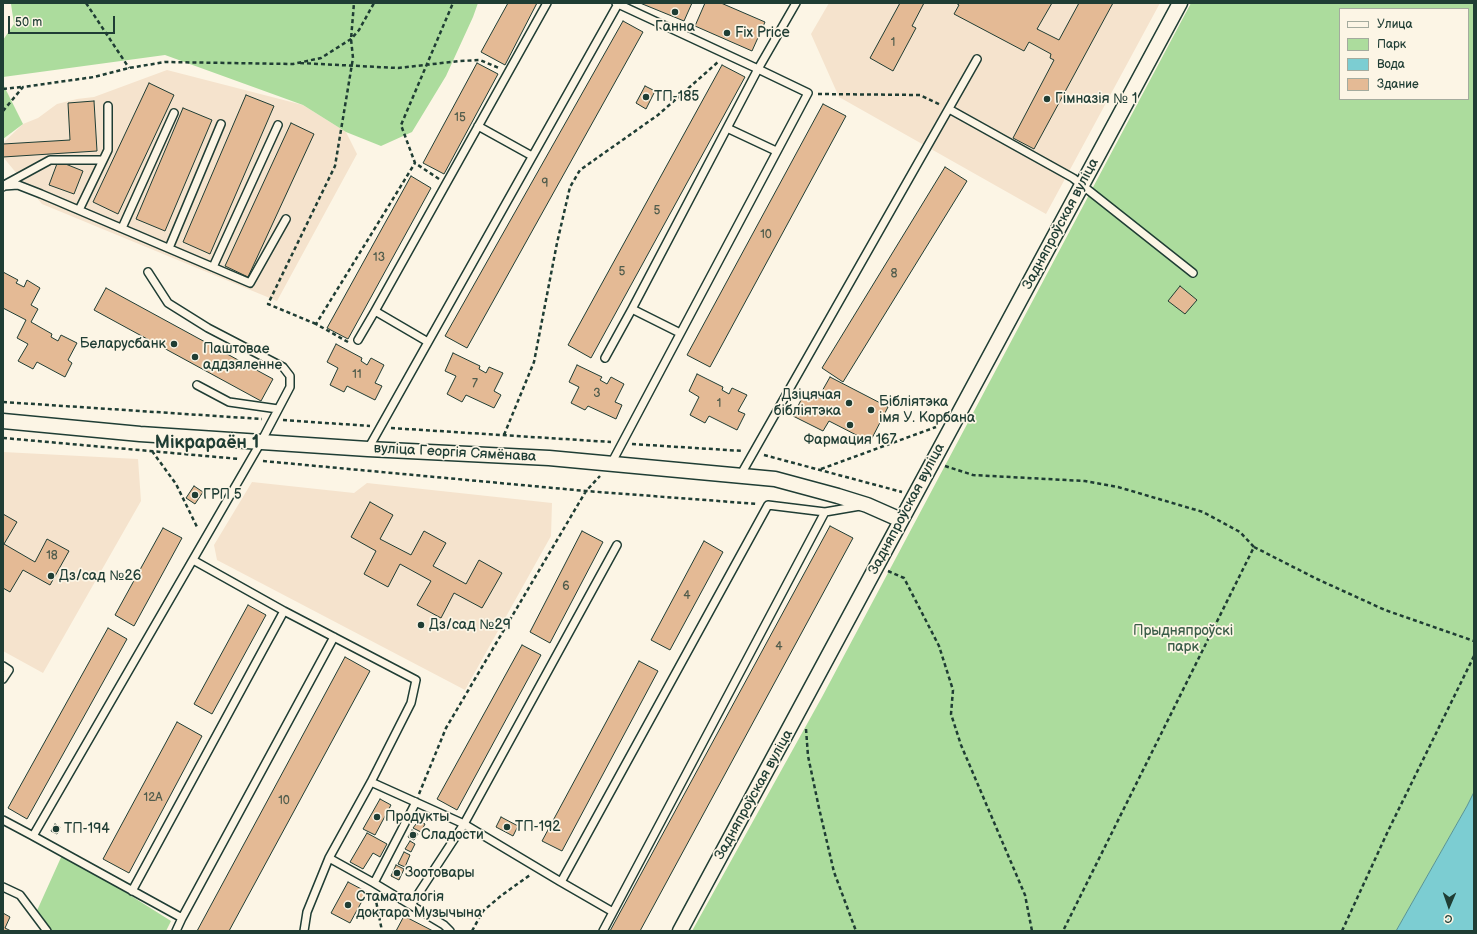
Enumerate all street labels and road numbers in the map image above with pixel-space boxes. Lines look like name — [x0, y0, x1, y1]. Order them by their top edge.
street label: Задняпроўская вуліца — [1019, 156, 1103, 292]
street label: вуліца Георгія Сямёнава — [373, 440, 537, 466]
street label: Задняпроўская вуліца — [865, 441, 949, 577]
street label: Задняпроўская вуліца — [711, 727, 797, 863]

